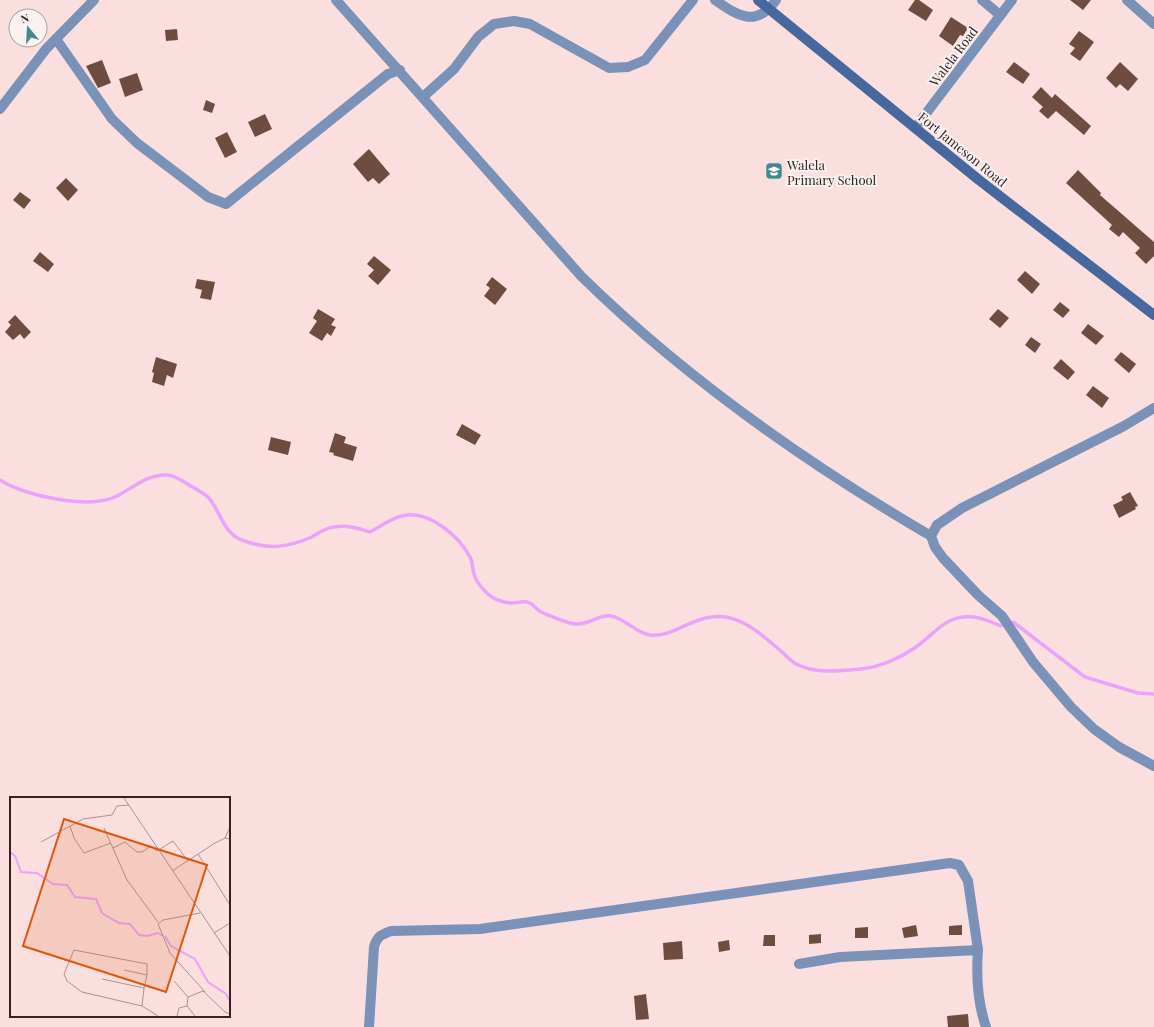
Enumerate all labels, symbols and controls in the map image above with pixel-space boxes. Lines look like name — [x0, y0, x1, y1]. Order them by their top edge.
north arrow — [8, 8, 48, 48]
text: N — [19, 10, 31, 26]
street label: Walela Road — [924, 22, 981, 90]
street label: Fort Jameson Road — [915, 108, 1011, 190]
place label: Walela Primary School — [786, 156, 877, 188]
school or university icon: Walela Primary School — [764, 161, 784, 181]
inset map — [10, 797, 230, 1017]

